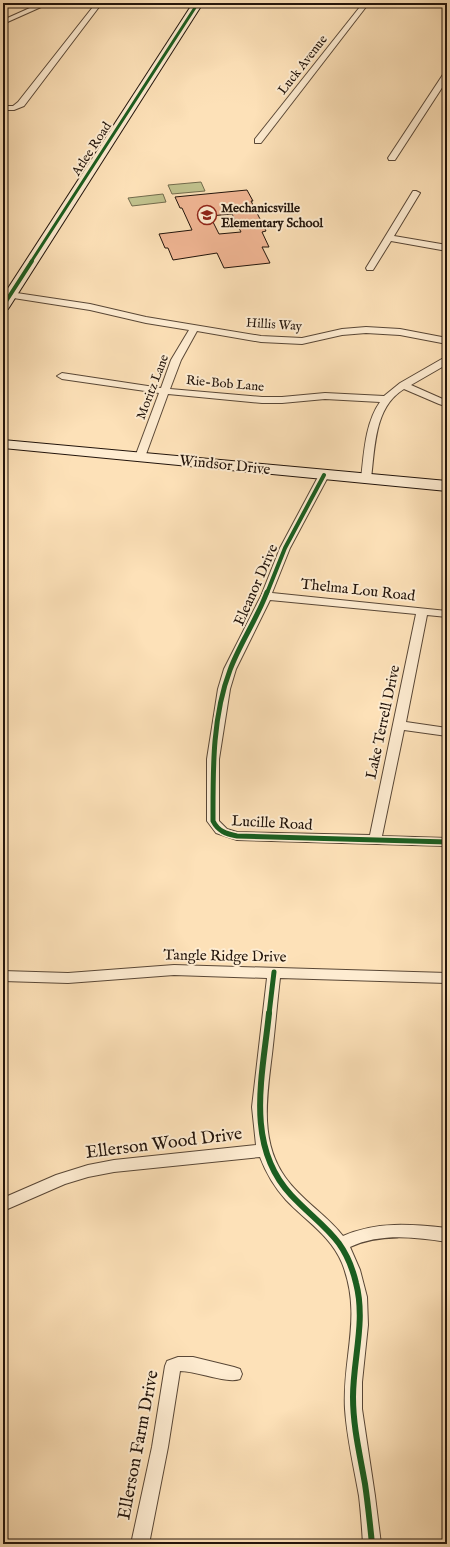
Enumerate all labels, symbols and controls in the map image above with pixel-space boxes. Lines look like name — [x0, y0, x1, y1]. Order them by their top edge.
street label: Luck Avenue — [274, 32, 332, 98]
street label: Atlee Road — [68, 119, 116, 180]
place label: Mechanicsville Elementary School — [221, 200, 323, 232]
school or university icon: Mechanicsville Elementary School — [196, 204, 218, 226]
street label: Hillis Way — [245, 315, 303, 335]
street label: Moritz Lane — [133, 352, 173, 422]
street label: Rie-Bob Lane — [185, 372, 265, 396]
street label: Windsor Drive — [179, 451, 272, 479]
street label: Eleanor Drive — [230, 541, 283, 629]
street label: Thelma Lou Road — [300, 575, 417, 606]
street label: Lake Terrell Drive — [362, 663, 404, 781]
street label: Lucille Road — [231, 811, 314, 835]
street label: Tangle Ridge Drive — [163, 945, 287, 967]
street label: Ellerson Wood Drive — [84, 1123, 244, 1165]
street label: Ellerson Farm Drive — [113, 1368, 165, 1522]

